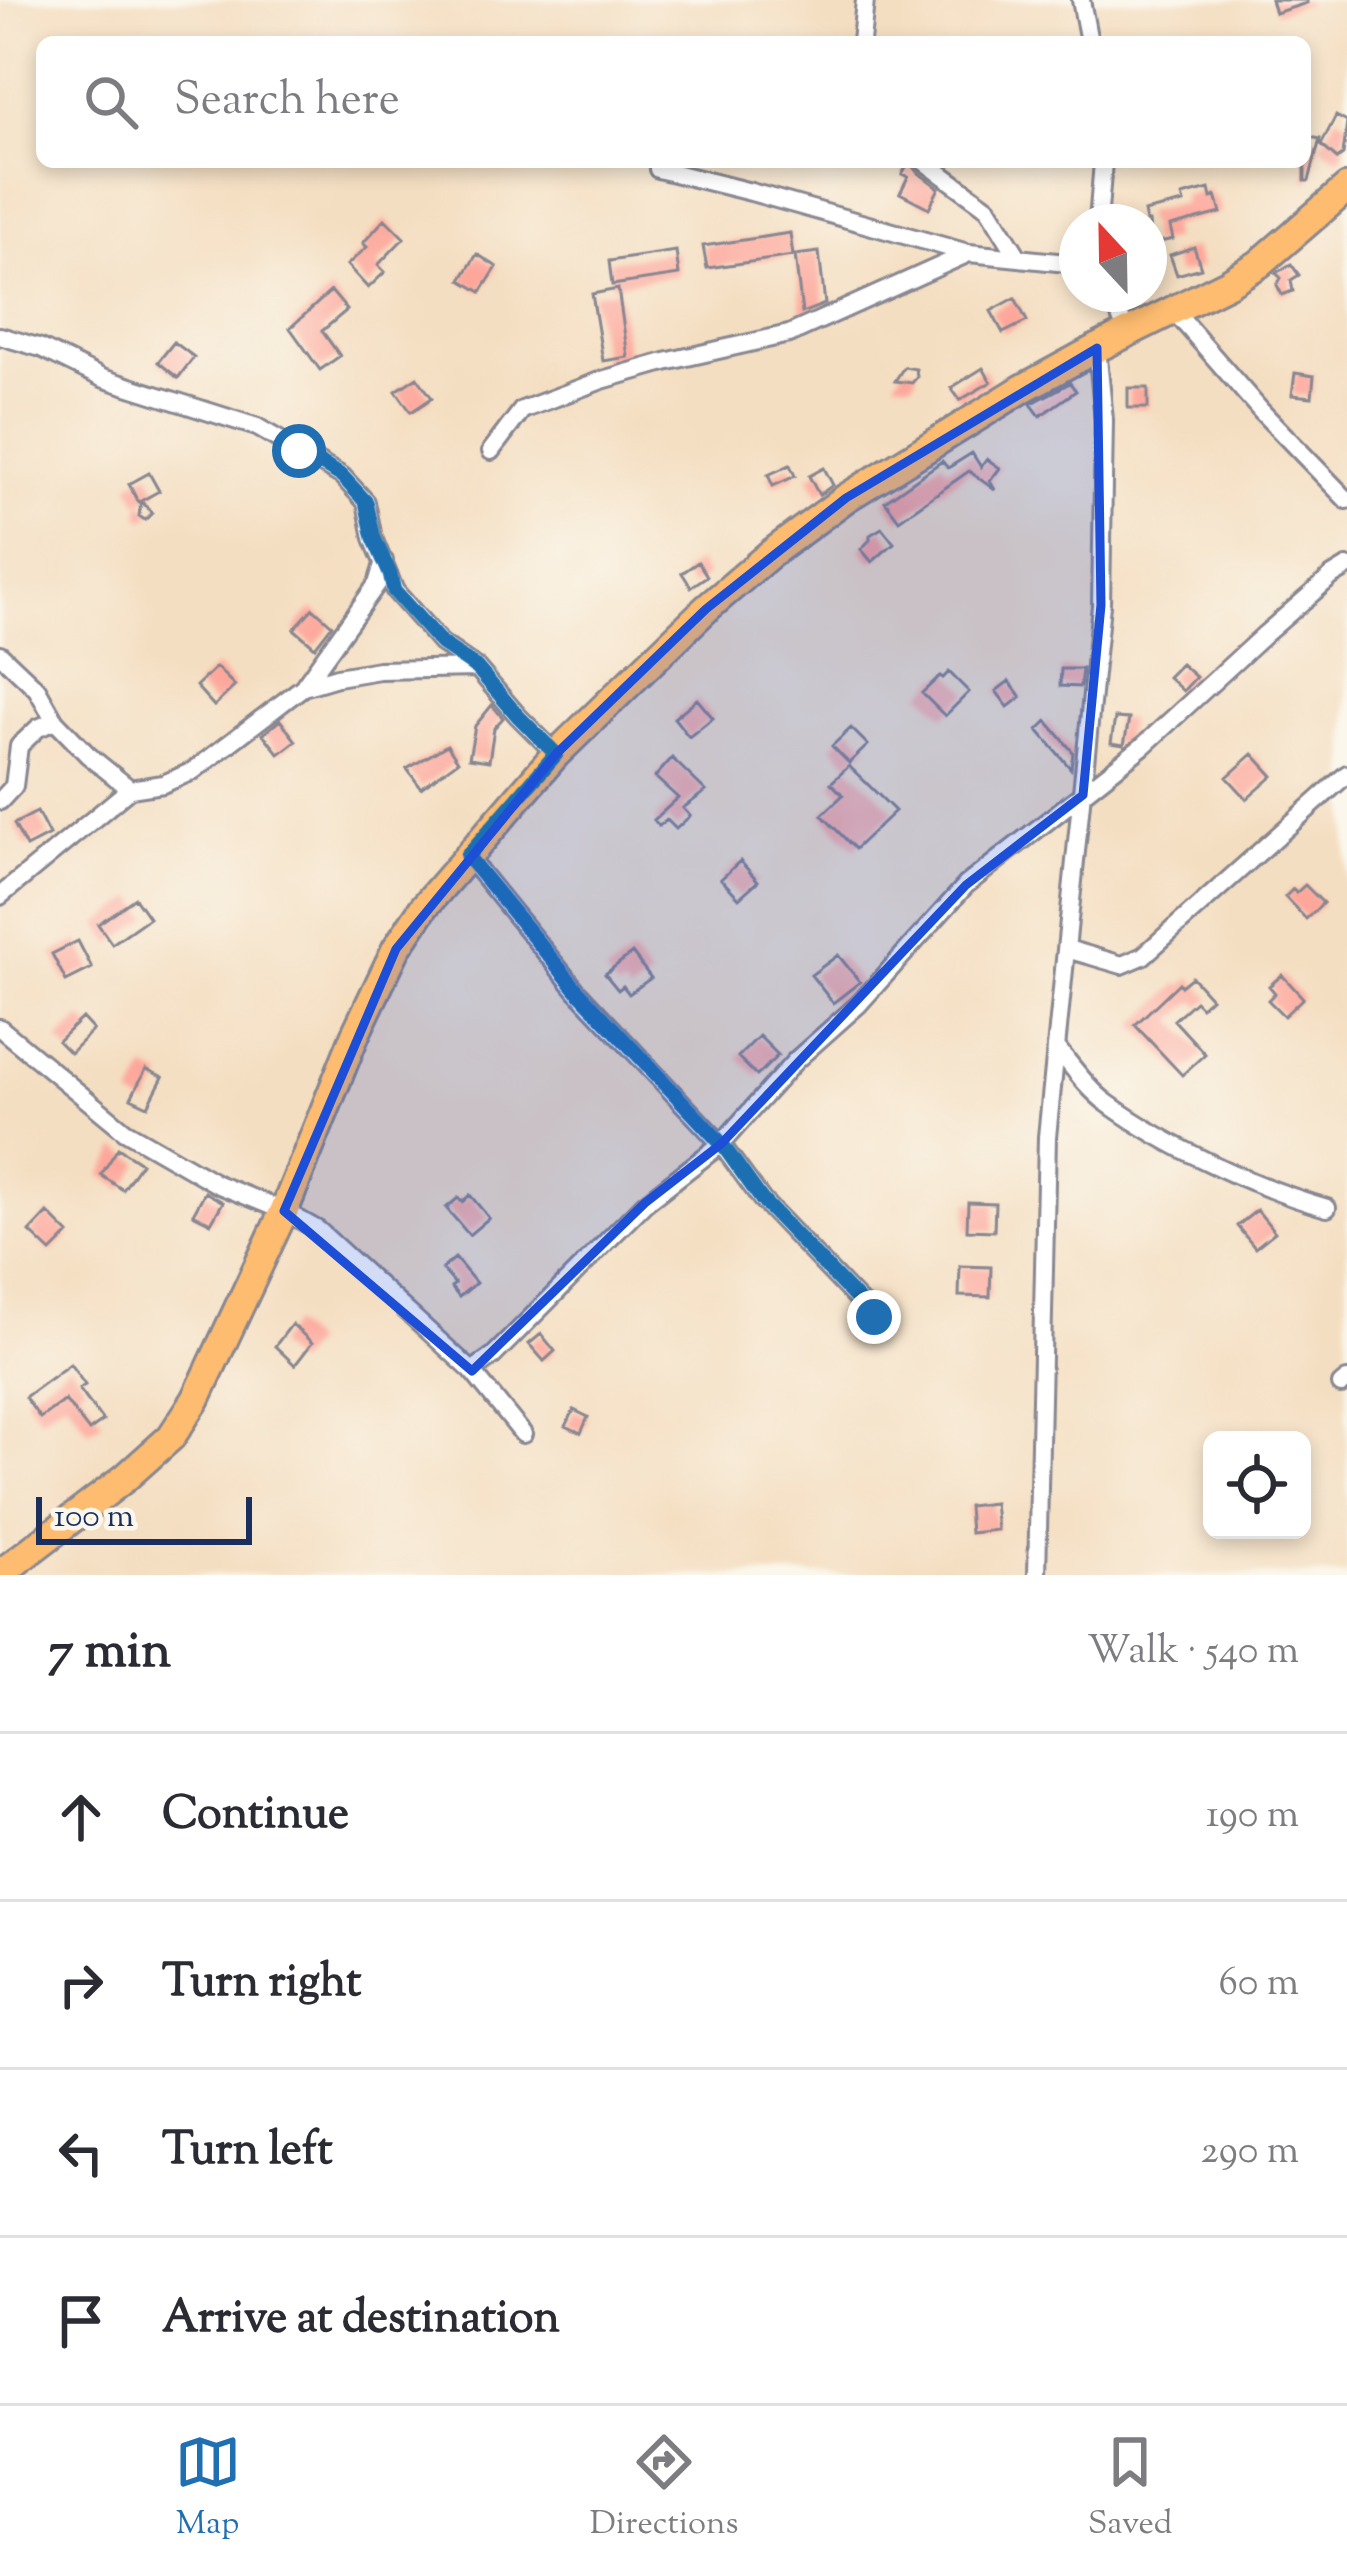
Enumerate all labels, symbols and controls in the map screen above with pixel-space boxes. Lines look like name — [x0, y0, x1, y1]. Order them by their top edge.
search box — [36, 36, 1311, 168]
icon: search — [78, 69, 144, 135]
text: Search here — [174, 70, 400, 135]
north arrow — [1059, 204, 1167, 312]
route start — [272, 424, 326, 478]
route end — [847, 1290, 901, 1344]
map controls — [1203, 1431, 1311, 1539]
button: locate — [1203, 1431, 1311, 1539]
scale bar — [36, 1491, 252, 1544]
text: 100 m — [54, 1494, 134, 1542]
text: 7 min — [48, 1617, 171, 1690]
text: Walk · 540 m — [1087, 1625, 1299, 1681]
icon: ahead — [48, 1784, 114, 1850]
text: Continue — [162, 1784, 349, 1849]
text: 190 m — [1206, 1789, 1299, 1845]
icon: right — [48, 1952, 114, 2018]
text: Turn right — [162, 1952, 361, 2017]
text: 60 m — [1218, 1957, 1299, 2013]
icon: left — [48, 2120, 114, 2186]
text: Turn left — [162, 2120, 333, 2185]
text: 290 m — [1201, 2125, 1299, 2181]
icon: arrive — [48, 2288, 114, 2354]
text: Arrive at destination — [162, 2288, 560, 2353]
tab: Map — [175, 2429, 241, 2549]
tab: Directions — [590, 2429, 739, 2549]
tab: Saved — [1088, 2429, 1172, 2549]

